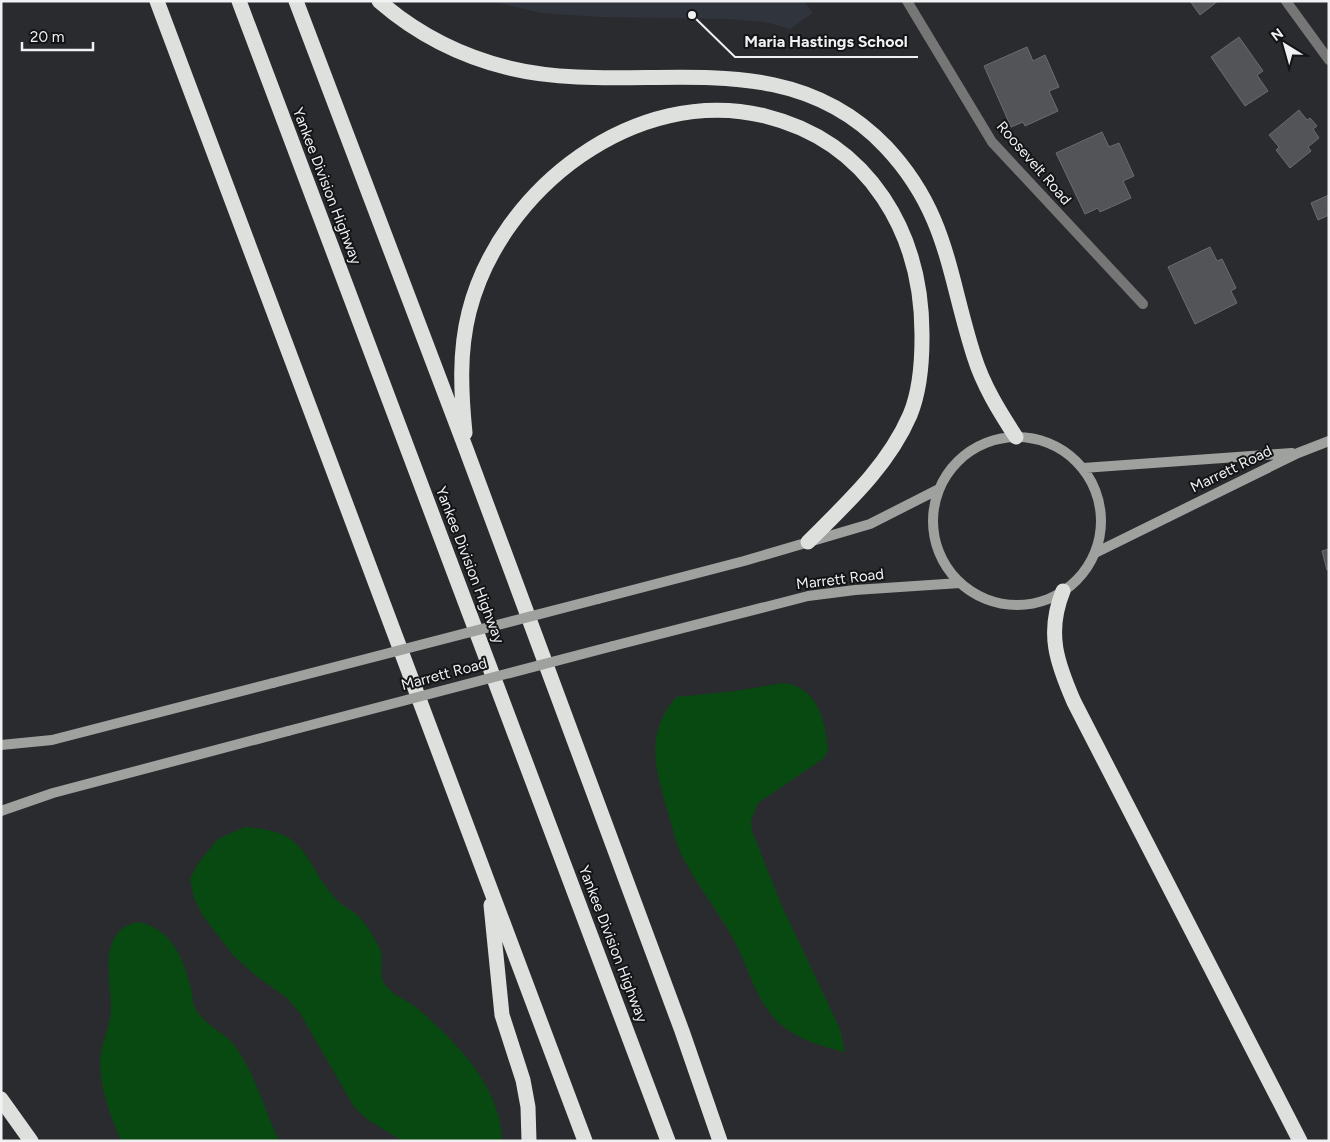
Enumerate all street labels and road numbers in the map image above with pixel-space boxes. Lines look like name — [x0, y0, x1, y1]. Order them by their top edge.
street label: Yankee Division Highway — [289, 105, 365, 267]
street label: Roosevelt Road — [993, 118, 1075, 208]
street label: Marrett Road — [1187, 442, 1275, 496]
street label: Yankee Division Highway — [432, 484, 508, 646]
street label: Marrett Road — [795, 565, 885, 593]
street label: Marrett Road — [399, 654, 489, 694]
street label: Yankee Division Highway — [575, 863, 651, 1025]

